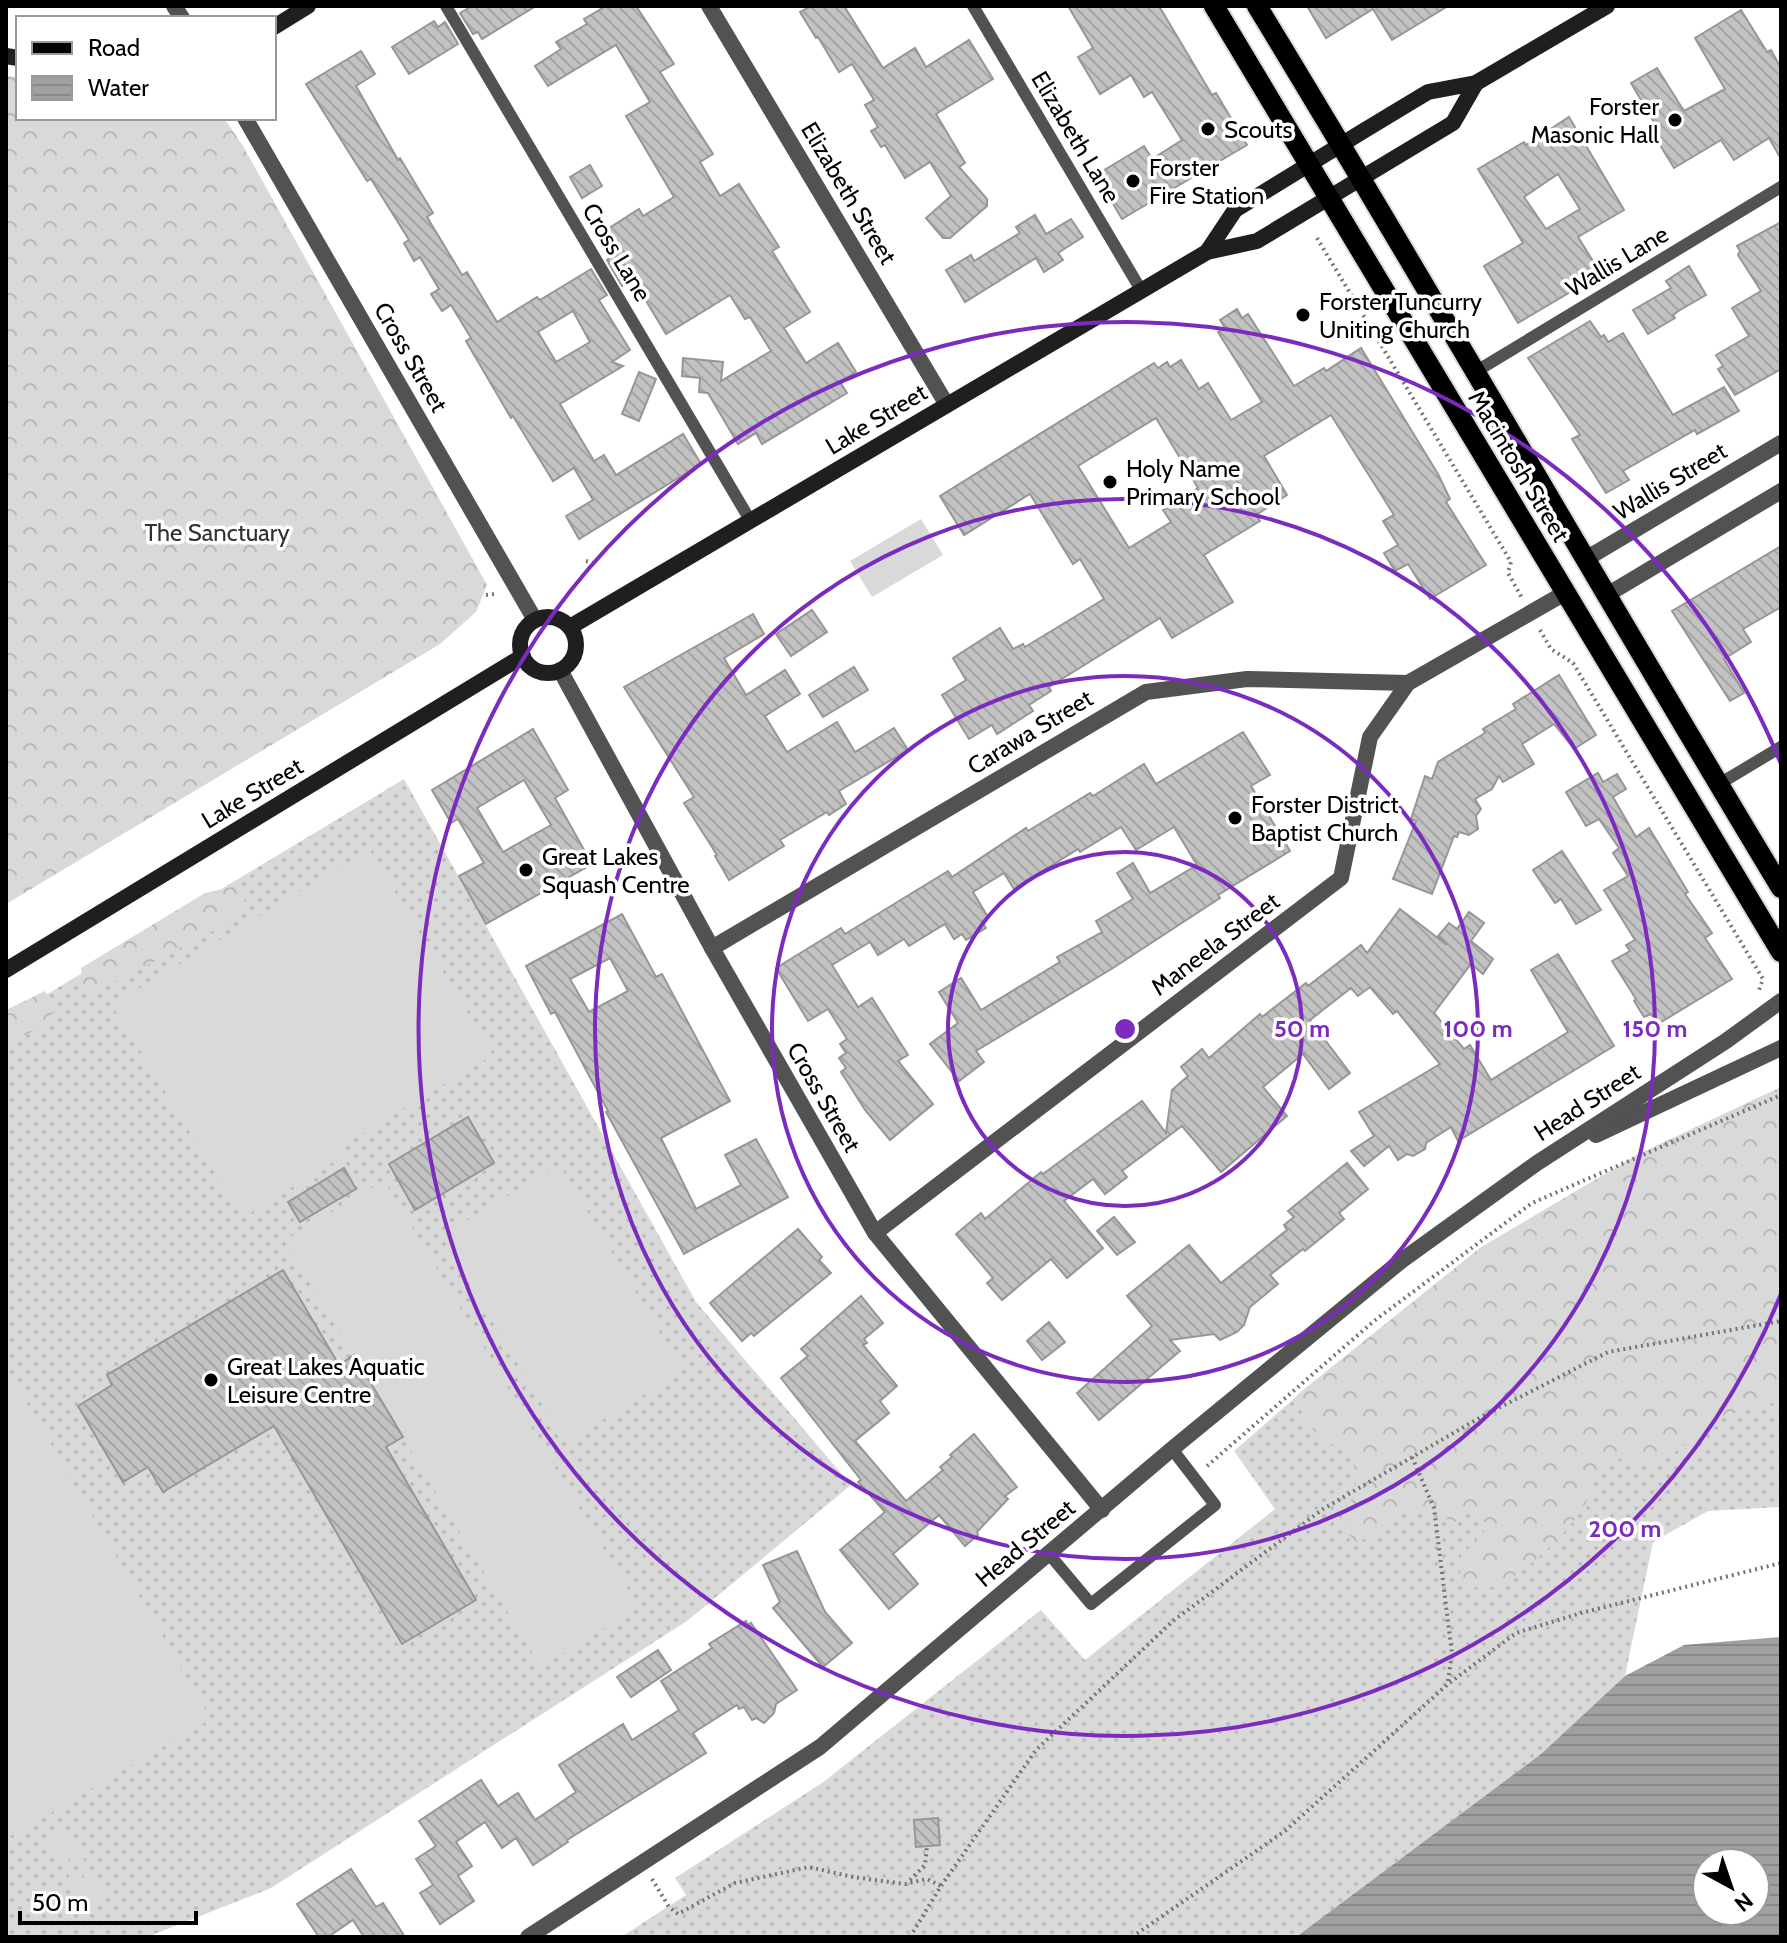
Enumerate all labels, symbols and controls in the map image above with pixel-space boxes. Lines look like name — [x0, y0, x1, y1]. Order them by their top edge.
legend — [16, 16, 276, 120]
text: Road — [88, 33, 140, 62]
street label: Elizabeth Lane — [1025, 66, 1127, 208]
text: Water — [88, 73, 149, 102]
place label: Forster Masonic Hall — [1531, 92, 1659, 149]
marker: Forster Masonic Hall — [1666, 111, 1684, 129]
place label: Scouts — [1224, 115, 1293, 144]
street label: Elizabeth Street — [795, 117, 903, 269]
marker: Scouts — [1199, 120, 1217, 138]
place label: Forster Fire Station — [1149, 153, 1264, 210]
marker: Forster Fire Station — [1124, 172, 1142, 190]
street label: Cross Lane — [576, 198, 658, 306]
street label: Wallis Lane — [1561, 219, 1673, 303]
place label: Forster Tuncurry Uniting Church — [1319, 287, 1482, 344]
street label: Cross Street — [368, 297, 454, 417]
marker: Forster Tuncurry Uniting Church — [1294, 306, 1312, 324]
street label: Lake Street — [820, 377, 932, 461]
street label: Macintosh Street — [1462, 385, 1576, 547]
street label: Wallis Street — [1608, 436, 1732, 526]
place label: Holy Name Primary School — [1126, 454, 1280, 511]
marker: Holy Name Primary School — [1101, 473, 1119, 491]
park label: The Sanctuary — [144, 518, 290, 547]
street label: Carawa Street — [962, 683, 1098, 781]
street label: Lake Street — [196, 751, 308, 835]
place label: Forster District Baptist Church — [1251, 790, 1399, 847]
marker: Forster District Baptist Church — [1226, 809, 1244, 827]
place label: Great Lakes Squash Centre — [542, 842, 689, 899]
marker: Great Lakes Squash Centre — [517, 861, 535, 879]
street label: Maneela Street — [1145, 886, 1285, 1002]
text: 50 m — [1274, 1014, 1330, 1043]
text: 100 m — [1443, 1014, 1513, 1043]
text: 150 m — [1623, 1014, 1687, 1043]
centre of rings — [1111, 1015, 1139, 1043]
street label: Cross Street — [781, 1037, 867, 1157]
street label: Head Street — [1528, 1057, 1646, 1147]
place label: Great Lakes Aquatic Leisure Centre — [227, 1352, 425, 1409]
marker: Great Lakes Aquatic Leisure Centre — [202, 1371, 220, 1389]
street label: Head Street — [969, 1493, 1081, 1593]
text: 200 m — [1589, 1514, 1661, 1543]
north arrow — [1691, 1847, 1771, 1927]
scale bar — [20, 1875, 196, 1925]
text: N — [1729, 1887, 1758, 1917]
text: 50 m — [32, 1888, 88, 1917]

